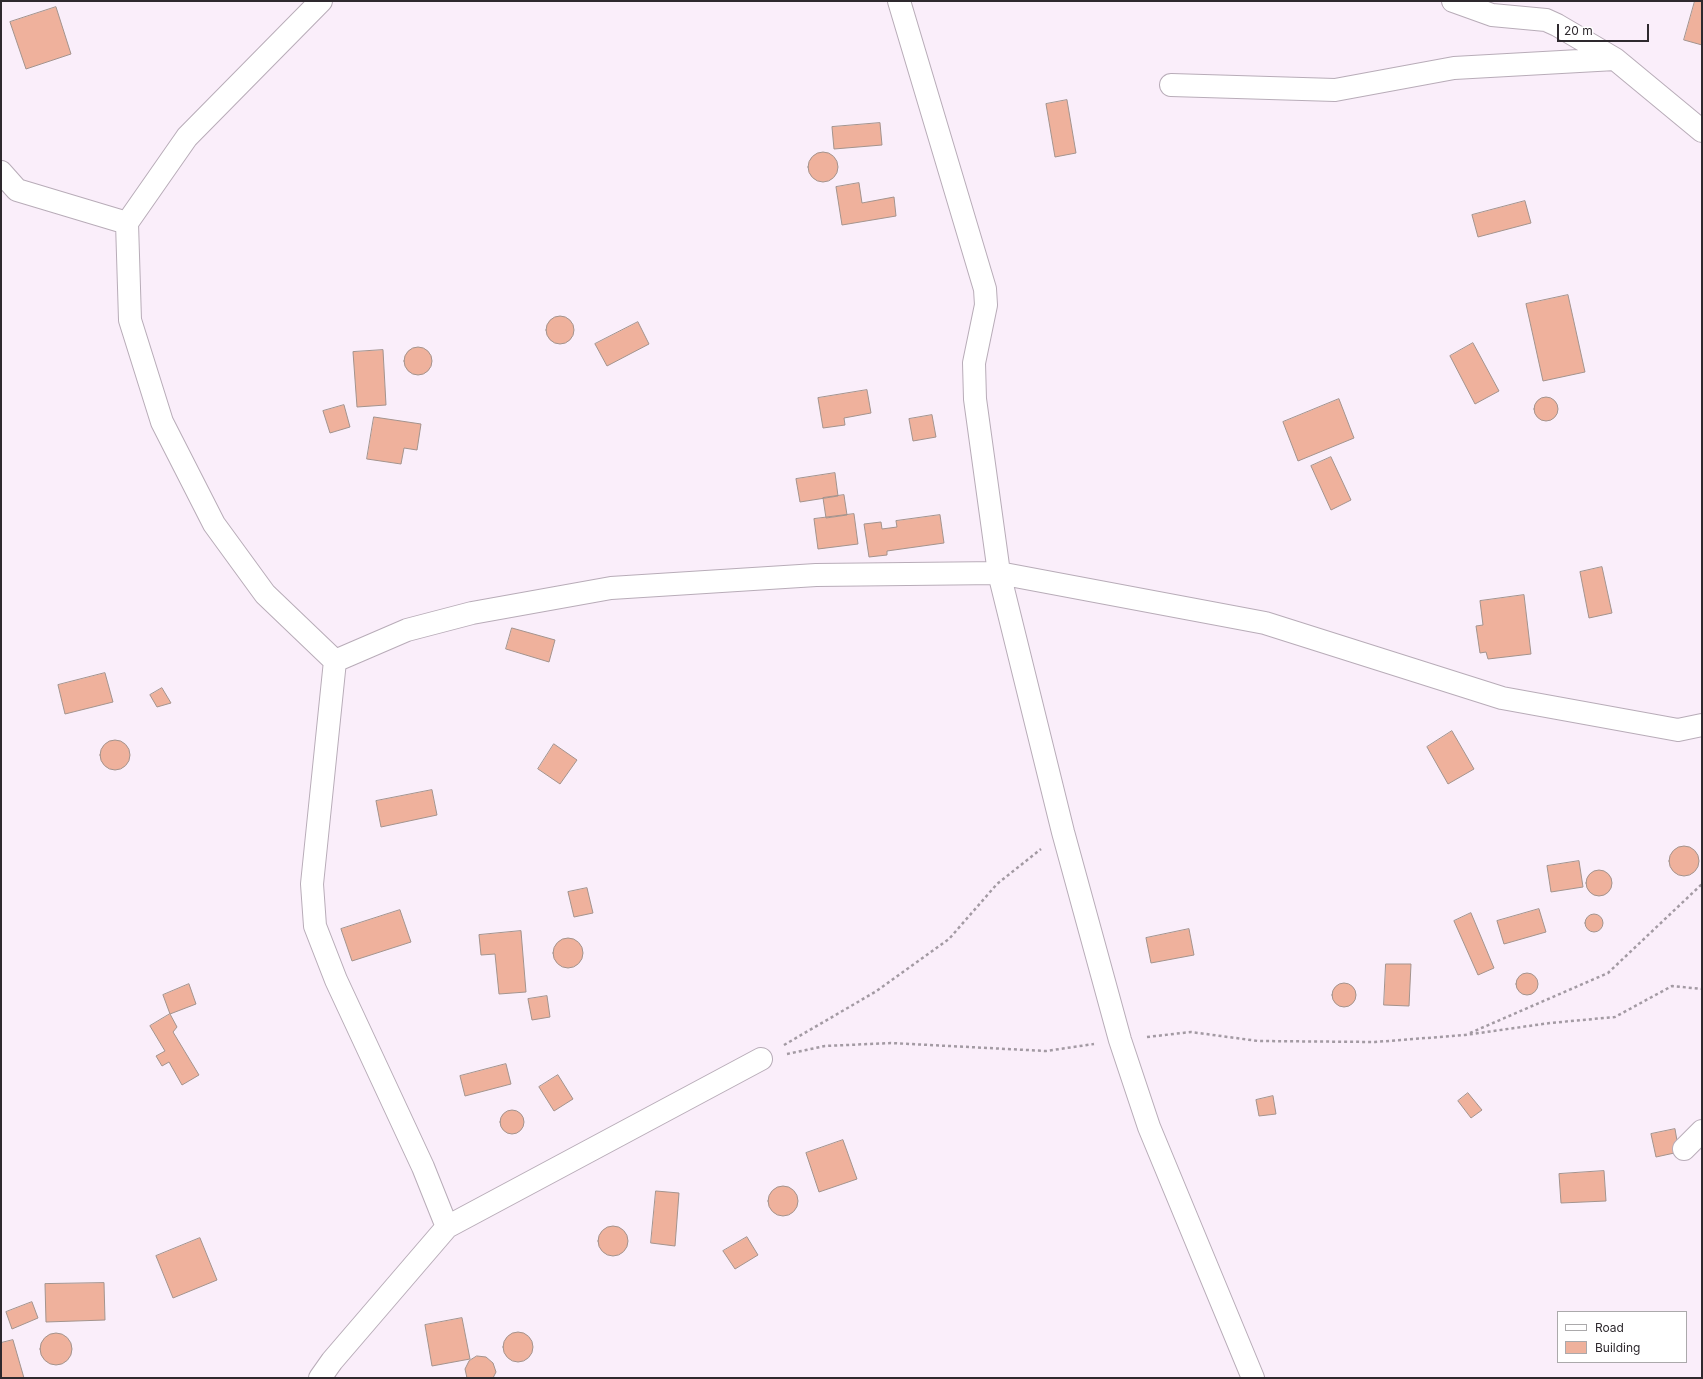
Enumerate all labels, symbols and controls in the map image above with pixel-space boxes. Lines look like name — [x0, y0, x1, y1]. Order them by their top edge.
scale bar — [1559, 16, 1651, 42]
text: 20 m — [1564, 23, 1593, 38]
legend — [1557, 1311, 1687, 1363]
text: Road — [1595, 1320, 1624, 1335]
text: Building — [1595, 1340, 1640, 1355]

